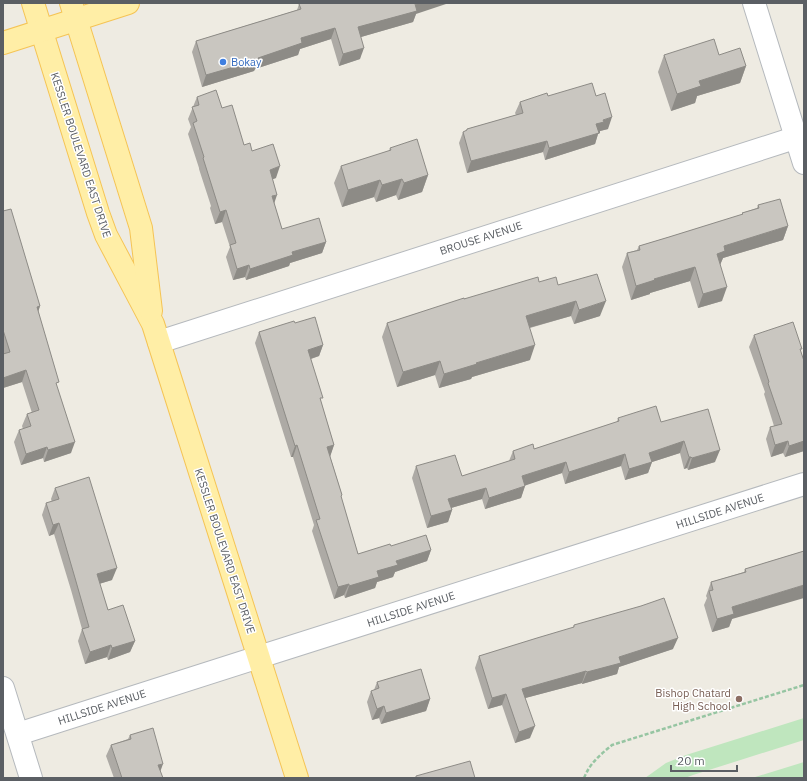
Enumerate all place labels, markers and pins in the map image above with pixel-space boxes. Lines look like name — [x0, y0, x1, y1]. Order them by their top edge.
place label: Bokay — [231, 55, 262, 69]
marker: Bokay — [218, 57, 228, 67]
place label: Bishop Chatard High School — [655, 686, 731, 713]
marker: Bishop Chatard High School — [734, 694, 744, 704]

